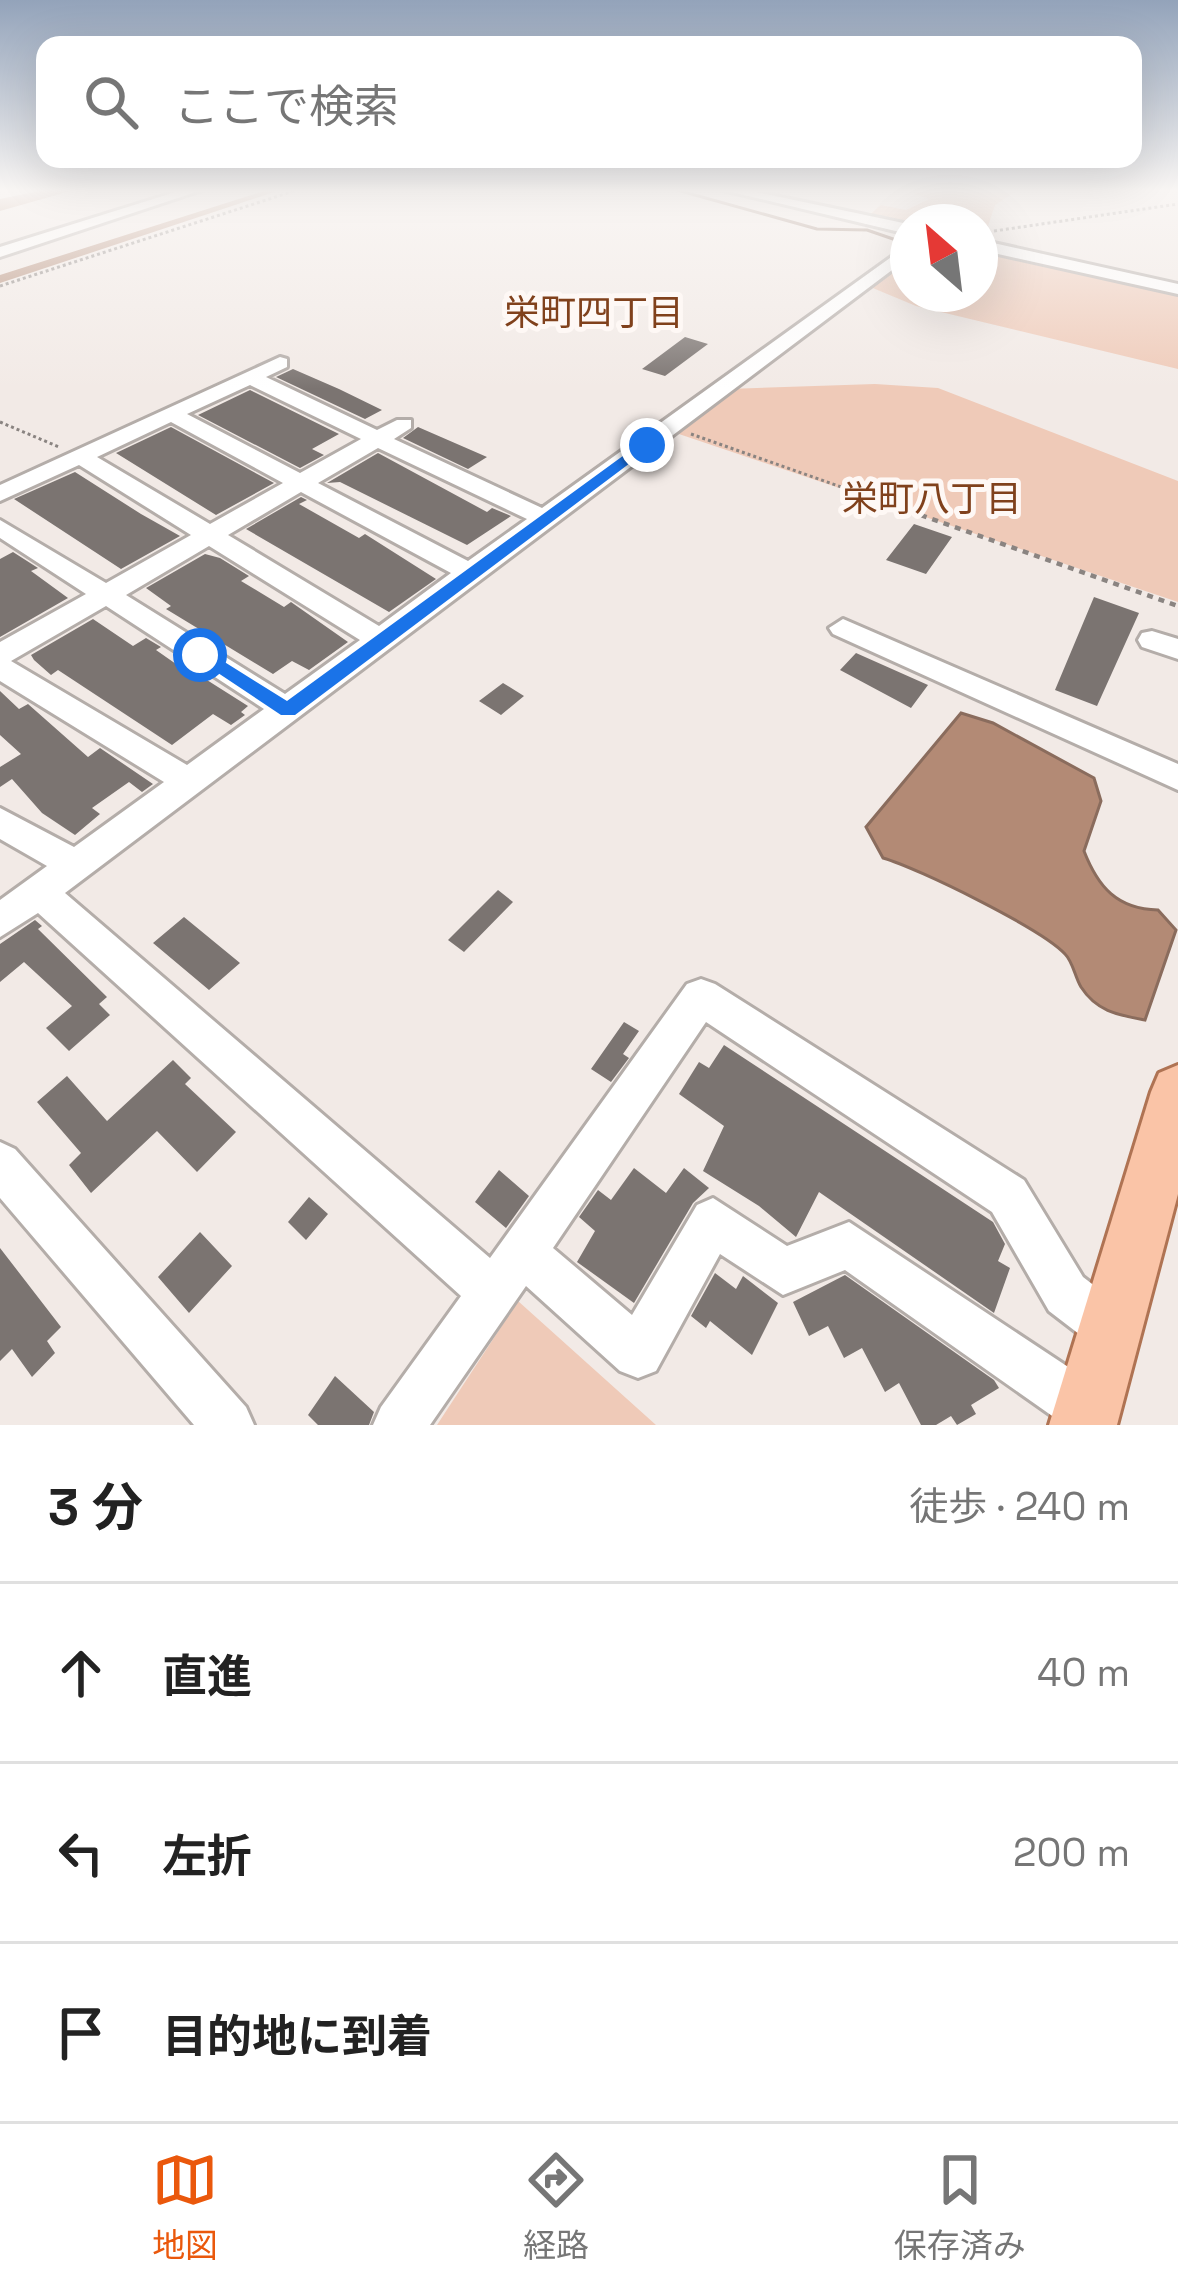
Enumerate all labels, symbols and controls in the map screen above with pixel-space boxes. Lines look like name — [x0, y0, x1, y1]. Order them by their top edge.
search box — [36, 36, 1142, 168]
icon: search — [78, 69, 144, 135]
text: ここで検索 — [174, 78, 399, 135]
north arrow — [890, 204, 998, 312]
district label: 栄町四丁目 — [504, 290, 684, 336]
route end — [620, 418, 674, 472]
district label: 栄町八丁目 — [842, 476, 1022, 522]
route start — [173, 628, 227, 682]
text: 3 分 — [48, 1475, 143, 1540]
text: 徒歩 · 240 m — [909, 1482, 1130, 1531]
icon: ahead — [48, 1640, 114, 1706]
text: 直進 — [162, 1648, 252, 1705]
text: 40 m — [1037, 1648, 1130, 1697]
icon: left — [48, 1820, 114, 1886]
text: 左折 — [162, 1828, 252, 1885]
text: 200 m — [1013, 1828, 1130, 1877]
icon: arrive — [48, 2000, 114, 2066]
text: 目的地に到着 — [162, 2008, 432, 2065]
tab: 地図 — [152, 2147, 218, 2267]
tab: 経路 — [523, 2147, 589, 2267]
tab: 保存済み — [894, 2147, 1026, 2267]

